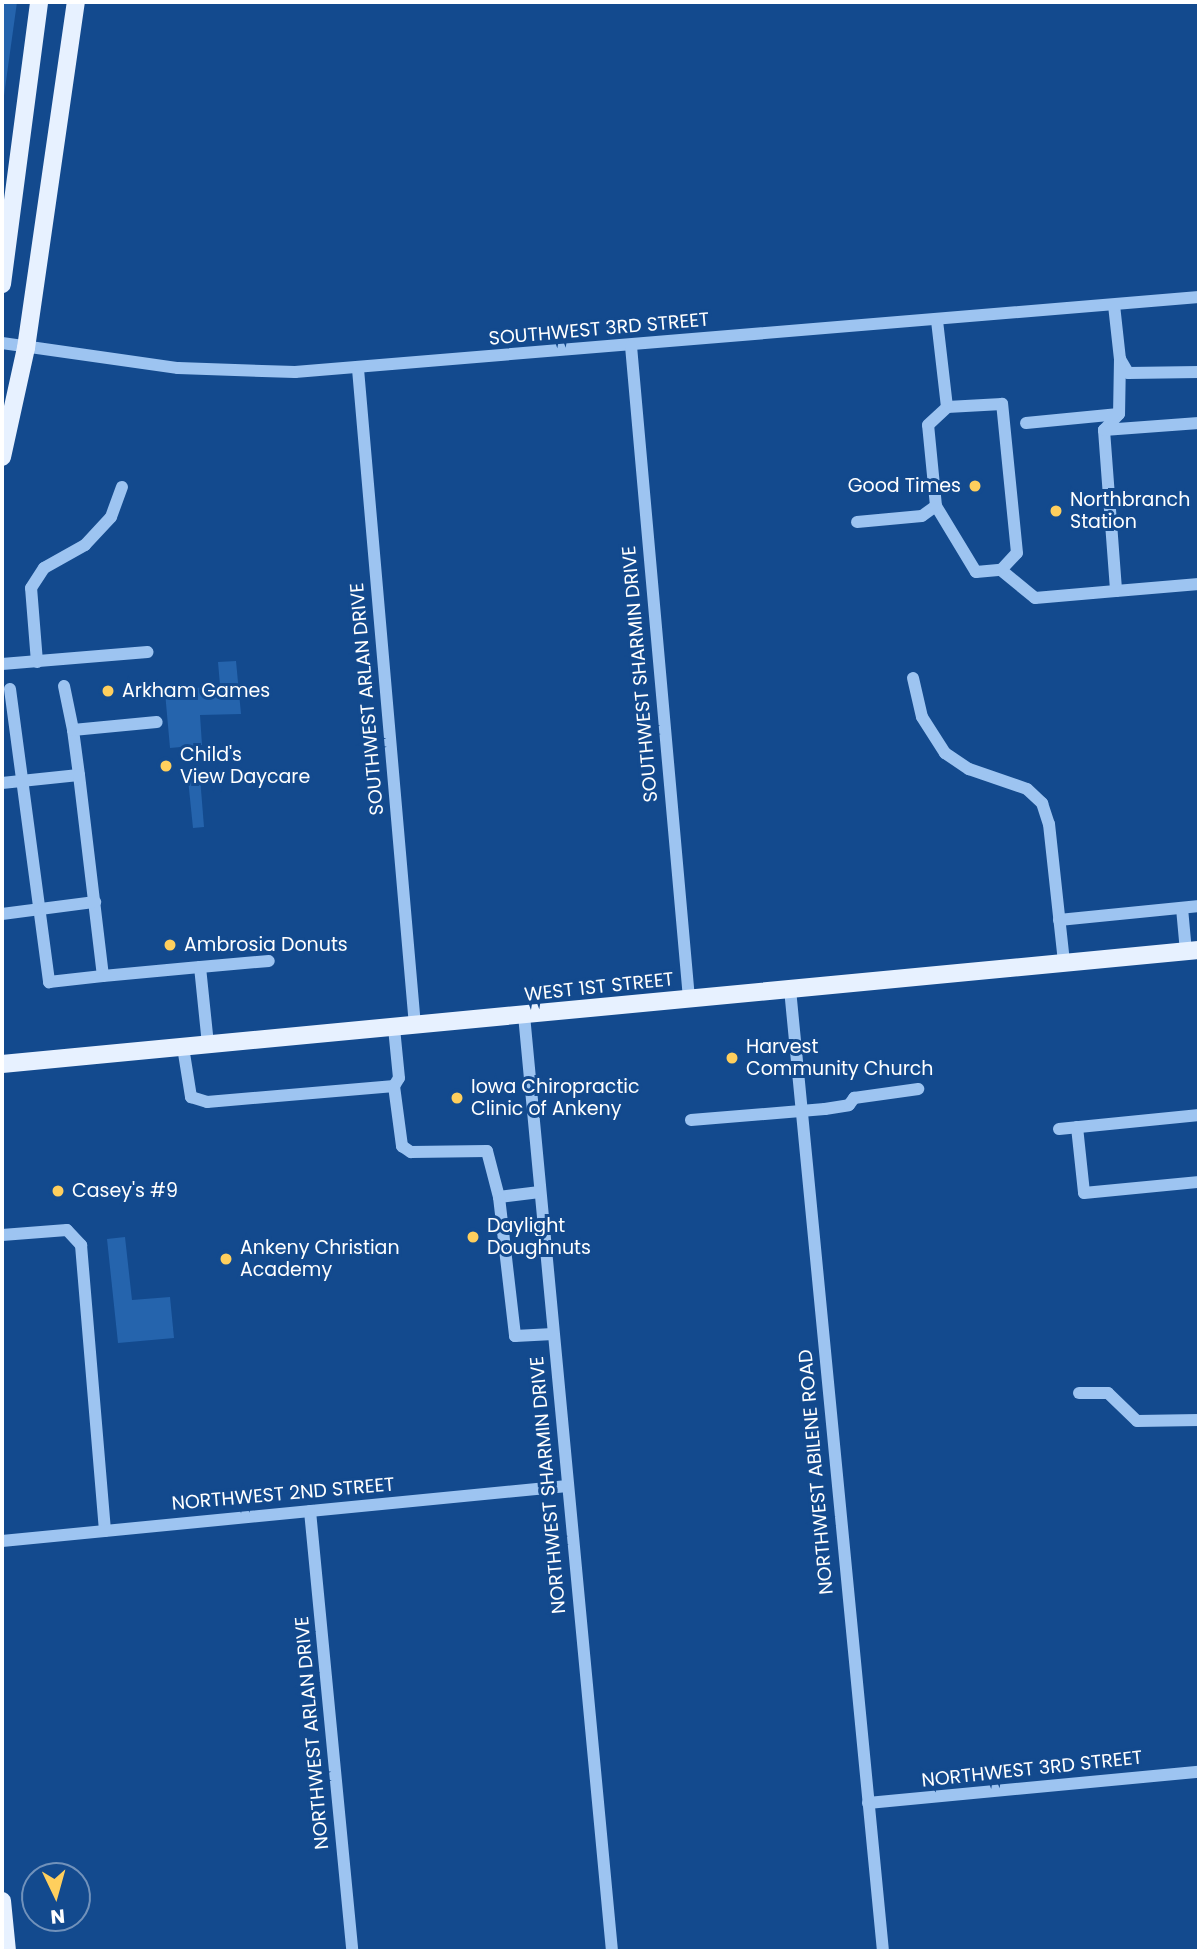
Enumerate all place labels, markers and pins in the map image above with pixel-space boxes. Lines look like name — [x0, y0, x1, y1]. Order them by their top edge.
place label: Good Times — [848, 475, 961, 497]
marker: Good Times — [967, 478, 983, 494]
place label: Northbranch Station — [1070, 489, 1190, 533]
marker: Northbranch Station — [1048, 503, 1064, 519]
place label: Arkham Games — [122, 680, 270, 702]
marker: Arkham Games — [100, 683, 116, 699]
place label: Child's View Daycare — [180, 744, 310, 788]
marker: Child's View Daycare — [158, 758, 174, 774]
place label: Ambrosia Donuts — [184, 934, 348, 956]
marker: Ambrosia Donuts — [162, 937, 178, 953]
place label: Harvest Community Church — [746, 1036, 933, 1080]
marker: Harvest Community Church — [724, 1050, 740, 1066]
place label: Iowa Chiropractic Clinic of Ankeny — [471, 1076, 640, 1120]
marker: Iowa Chiropractic Clinic of Ankeny — [449, 1090, 465, 1106]
place label: Casey's #9 — [72, 1180, 178, 1202]
marker: Casey's #9 — [50, 1183, 66, 1199]
place label: Daylight Doughnuts — [487, 1215, 591, 1259]
marker: Daylight Doughnuts — [465, 1229, 481, 1245]
place label: Ankeny Christian Academy — [240, 1237, 400, 1281]
marker: Ankeny Christian Academy — [218, 1251, 234, 1267]

